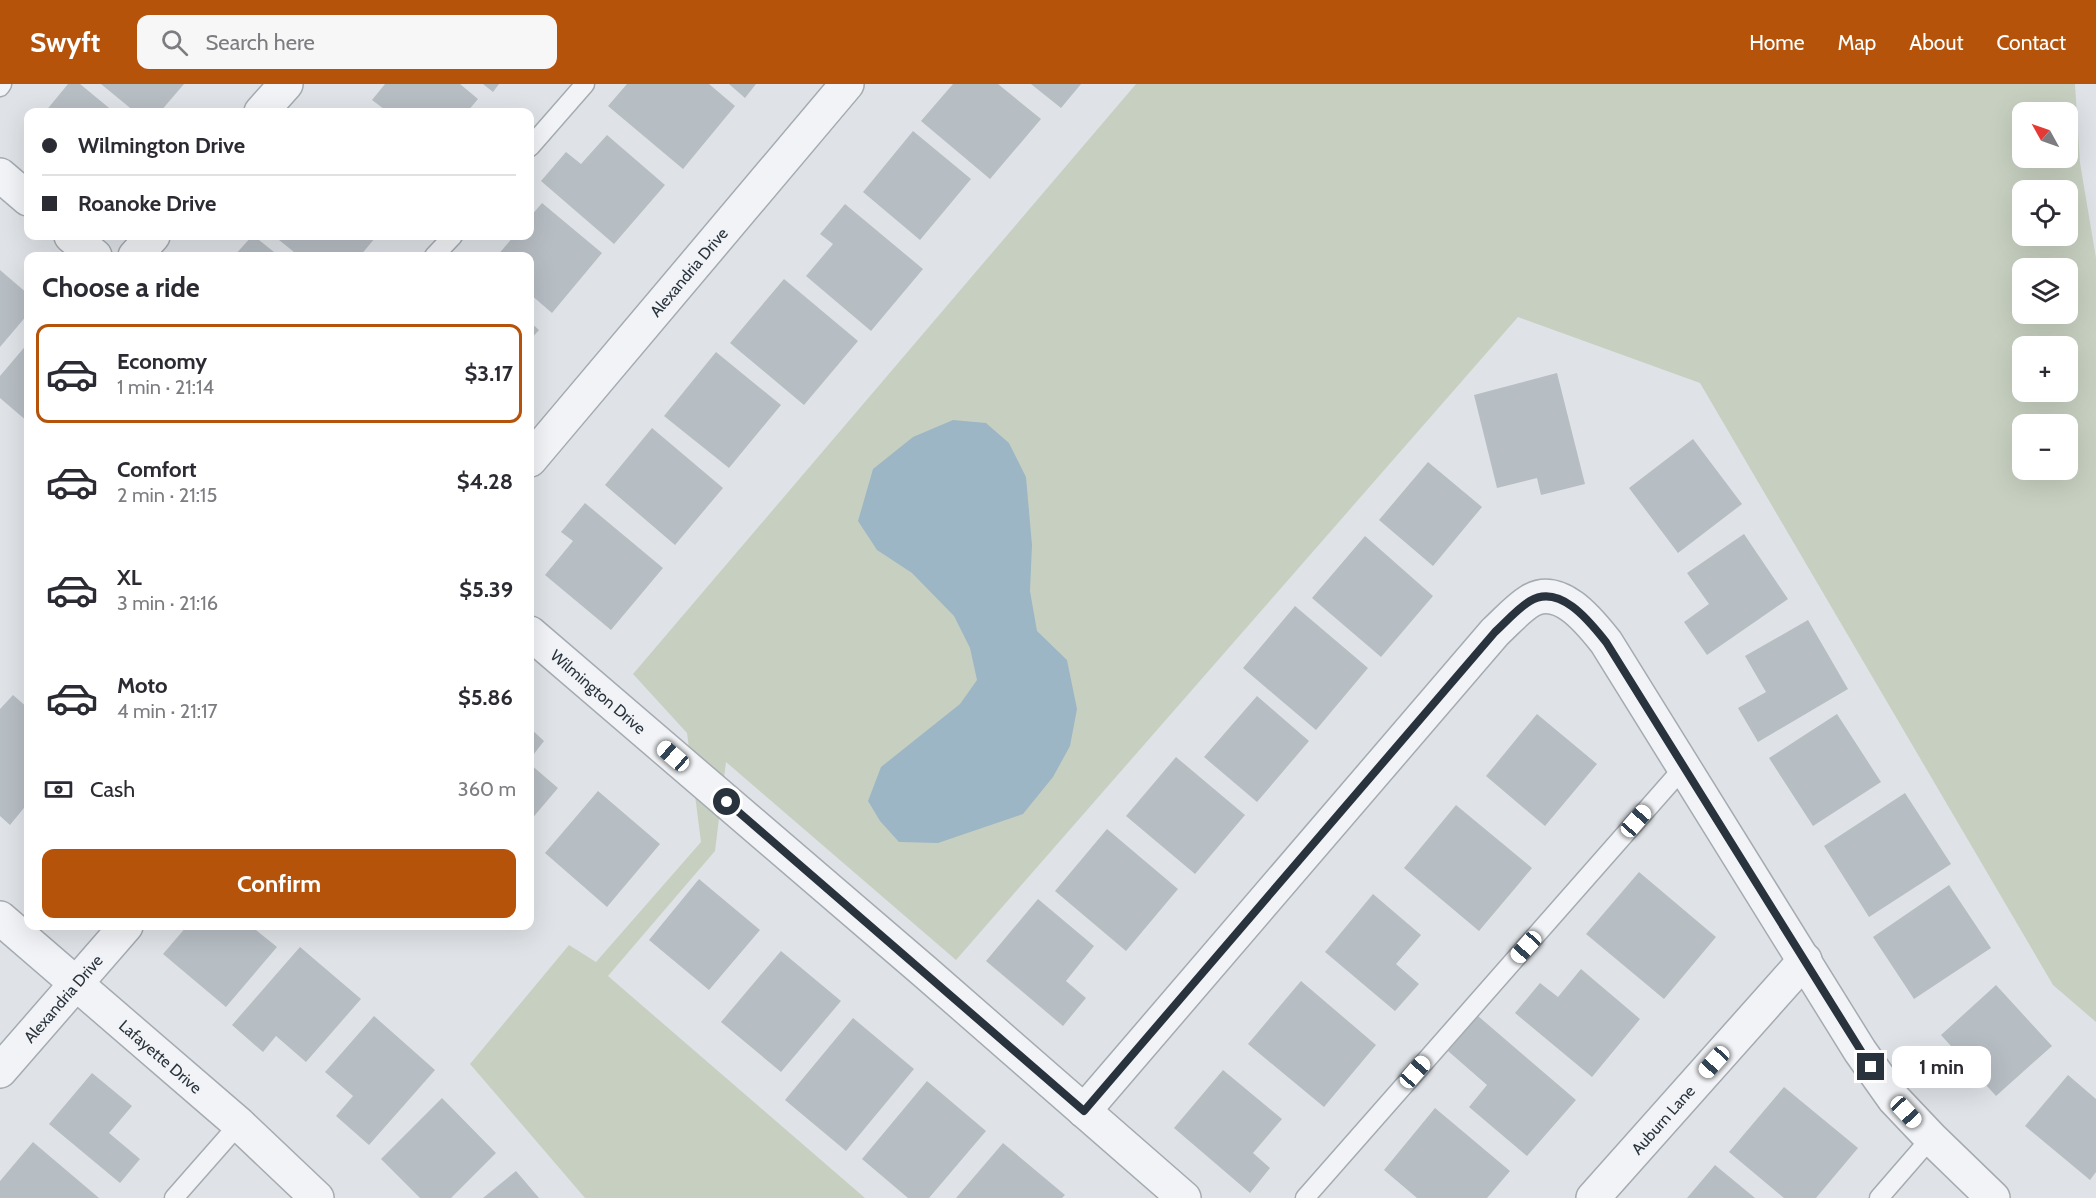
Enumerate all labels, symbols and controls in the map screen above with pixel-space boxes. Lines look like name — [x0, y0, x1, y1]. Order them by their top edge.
search box — [137, 15, 557, 69]
text: Swyft — [30, 25, 101, 59]
icon: search — [158, 26, 191, 59]
text: Search here — [206, 29, 315, 56]
text: Home — [1749, 30, 1805, 55]
text: Map — [1838, 30, 1876, 55]
text: About — [1909, 30, 1963, 55]
text: Contact — [1996, 30, 2066, 55]
north arrow — [2012, 102, 2078, 168]
map controls — [2012, 102, 2078, 480]
text: Wilmington Drive — [78, 132, 245, 159]
button: locate — [2012, 180, 2078, 246]
text: Roanoke Drive — [78, 190, 216, 217]
street label: Alexandria Drive — [646, 224, 731, 320]
button: layers — [2012, 258, 2078, 324]
text: Choose a ride — [42, 271, 200, 304]
button: + — [2012, 336, 2078, 402]
icon: car — [45, 347, 99, 401]
text: Economy — [117, 348, 207, 375]
text: $3.17 — [465, 360, 513, 387]
text: 1 min · 21:14 — [117, 375, 214, 399]
button: − — [2012, 414, 2078, 480]
icon: car — [45, 455, 99, 509]
text: Comfort — [117, 456, 196, 483]
text: $4.28 — [457, 468, 513, 495]
text: 2 min · 21:15 — [117, 483, 217, 507]
icon: car — [45, 563, 99, 617]
text: XL — [117, 564, 142, 591]
text: $5.39 — [459, 576, 513, 603]
text: 3 min · 21:16 — [117, 591, 218, 615]
street label: Wilmington Drive — [547, 646, 650, 738]
icon: car — [45, 671, 99, 725]
text: Moto — [117, 672, 168, 699]
text: $5.86 — [458, 684, 513, 711]
text: 4 min · 21:17 — [117, 699, 218, 723]
car — [654, 737, 692, 775]
icon: cash — [42, 773, 75, 806]
text: Cash — [90, 776, 135, 803]
text: 360 m — [458, 777, 516, 801]
route start — [713, 788, 740, 815]
car — [1617, 802, 1655, 840]
button: Confirm — [42, 849, 516, 918]
car — [1507, 928, 1545, 966]
street label: Alexandria Drive — [20, 951, 106, 1046]
street label: Lafayette Drive — [115, 1016, 206, 1097]
car — [1695, 1043, 1733, 1081]
callout: 1 min — [1892, 1046, 1991, 1088]
car — [1396, 1053, 1434, 1091]
route end — [1857, 1053, 1884, 1080]
text: 1 min — [1919, 1055, 1964, 1079]
street label: Auburn Lane — [1627, 1081, 1698, 1158]
car — [1887, 1093, 1925, 1131]

